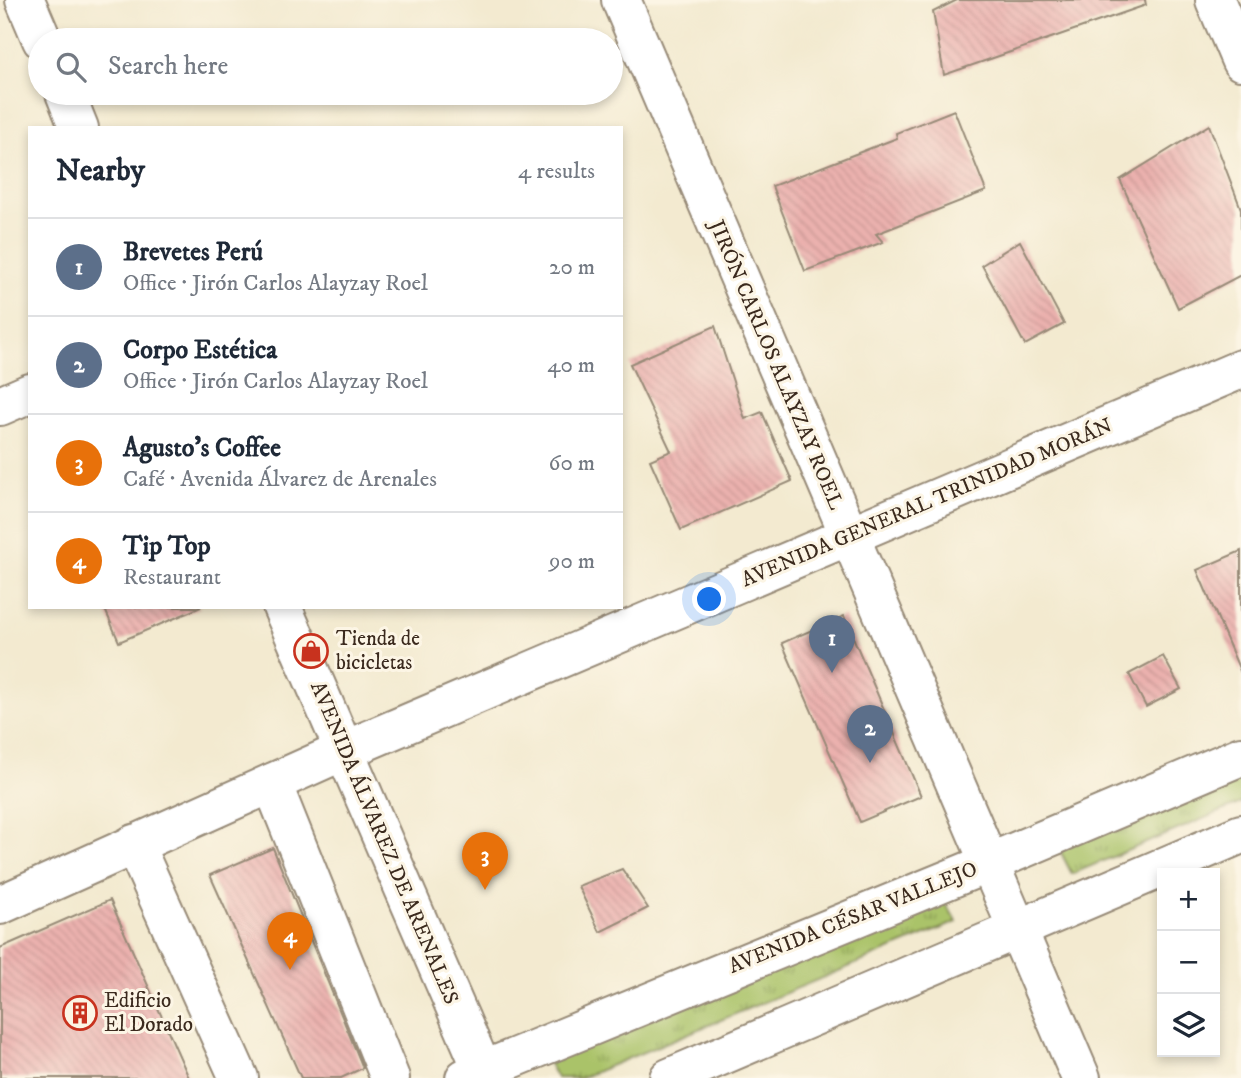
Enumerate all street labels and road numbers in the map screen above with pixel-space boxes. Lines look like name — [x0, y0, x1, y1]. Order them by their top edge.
street label: JIRÓN CARLOS ALAYZAY ROEL — [702, 214, 851, 514]
street label: AVENIDA GENERAL TRINIDAD MORÁN — [737, 411, 1116, 593]
street label: AVENIDA ÁLVAREZ DE ARENALES — [304, 677, 466, 1008]
street label: AVENIDA CÉSAR VALLEJO — [725, 855, 981, 980]

